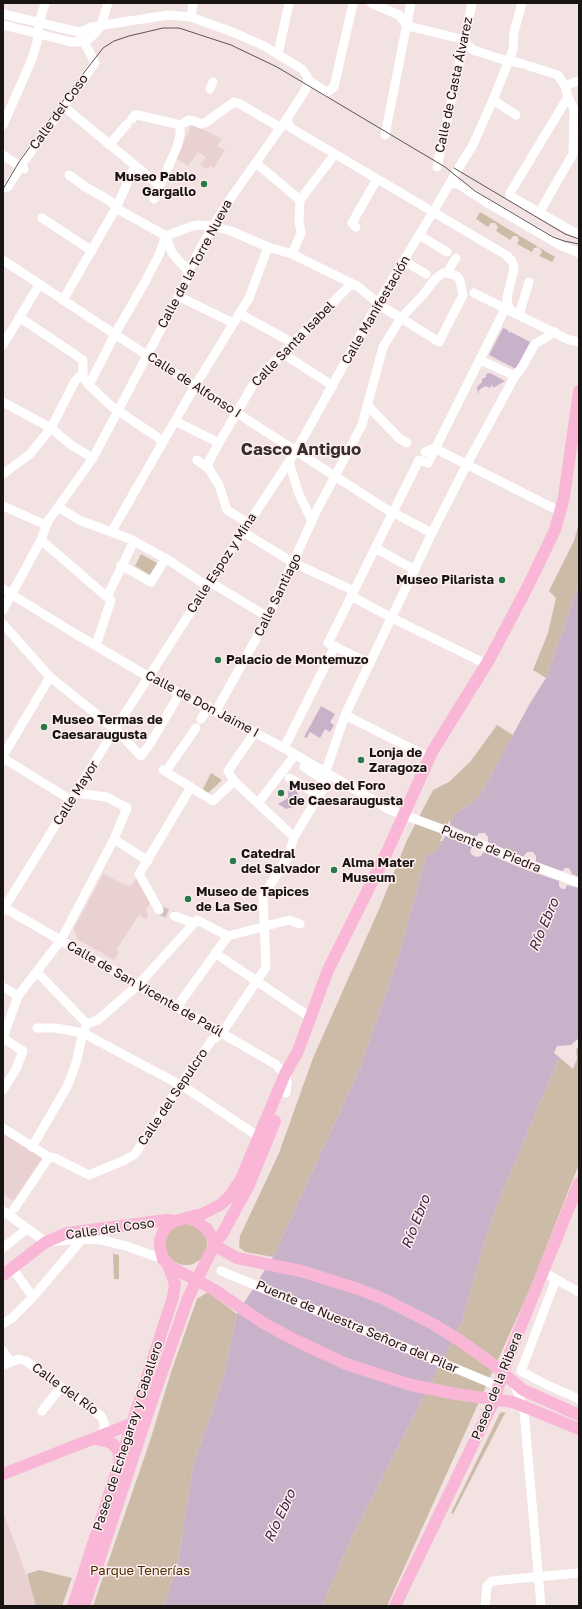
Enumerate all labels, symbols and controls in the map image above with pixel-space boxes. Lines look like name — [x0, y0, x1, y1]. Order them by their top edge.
street label: Calle de Casta Álvarez — [432, 16, 476, 154]
street label: Calle del Coso — [26, 71, 92, 153]
place label: Museo Pablo Gargallo — [115, 169, 196, 200]
marker: Museo Pablo Gargallo — [199, 179, 209, 189]
street label: Calle de la Torre Nueva — [154, 197, 236, 331]
street label: Calle Manifestación — [338, 253, 414, 367]
street label: Calle Santa Isabel — [248, 298, 338, 390]
street label: Calle de Alfonso I — [144, 349, 244, 421]
district label: Casco Antiguo — [241, 440, 361, 460]
street label: Calle Espoz y Mina — [184, 510, 260, 616]
street label: Calle Santiago — [251, 551, 305, 639]
place label: Museo Pilarista — [396, 572, 494, 588]
marker: Museo Pilarista — [497, 575, 507, 585]
place label: Palacio de Montemuzo — [226, 652, 369, 668]
marker: Palacio de Montemuzo — [213, 655, 223, 665]
street label: Calle de Don Jaime I — [142, 667, 262, 741]
place label: Museo Termas de Caesaraugusta — [52, 712, 163, 743]
marker: Museo Termas de Caesaraugusta — [39, 722, 49, 732]
place label: Lonja de Zaragoza — [369, 745, 427, 776]
marker: Lonja de Zaragoza — [356, 755, 366, 765]
street label: Calle Mayor — [50, 758, 102, 828]
place label: Museo del Foro de Caesaraugusta — [289, 778, 403, 809]
marker: Museo del Foro de Caesaraugusta — [276, 788, 286, 798]
street label: Puente de Piedra — [439, 822, 543, 876]
place label: Catedral del Salvador — [241, 846, 320, 877]
place label: Alma Mater Museum — [342, 855, 415, 886]
marker: Catedral del Salvador — [228, 856, 238, 866]
marker: Alma Mater Museum — [329, 865, 339, 875]
place label: Museo de Tapices de La Seo — [196, 884, 309, 915]
marker: Museo de Tapices de La Seo — [183, 894, 193, 904]
water label: Río Ebro — [525, 896, 563, 954]
street label: Calle de San Vicente de Paúl — [64, 938, 226, 1040]
street label: Calle del Sepulcro — [135, 1046, 211, 1148]
water label: Río Ebro — [398, 1193, 434, 1251]
street label: Calle del Coso — [65, 1215, 155, 1243]
street label: Puente de Nuestra Señora del Pilar — [254, 1277, 460, 1377]
street label: Paseo de la Ribera — [468, 1330, 526, 1442]
street label: Paseo de Echegaray y Caballero — [90, 1339, 166, 1533]
street label: Calle del Río — [29, 1360, 101, 1418]
water label: Río Ebro — [261, 1487, 299, 1545]
park label: Parque Tenerías — [90, 1563, 190, 1579]

